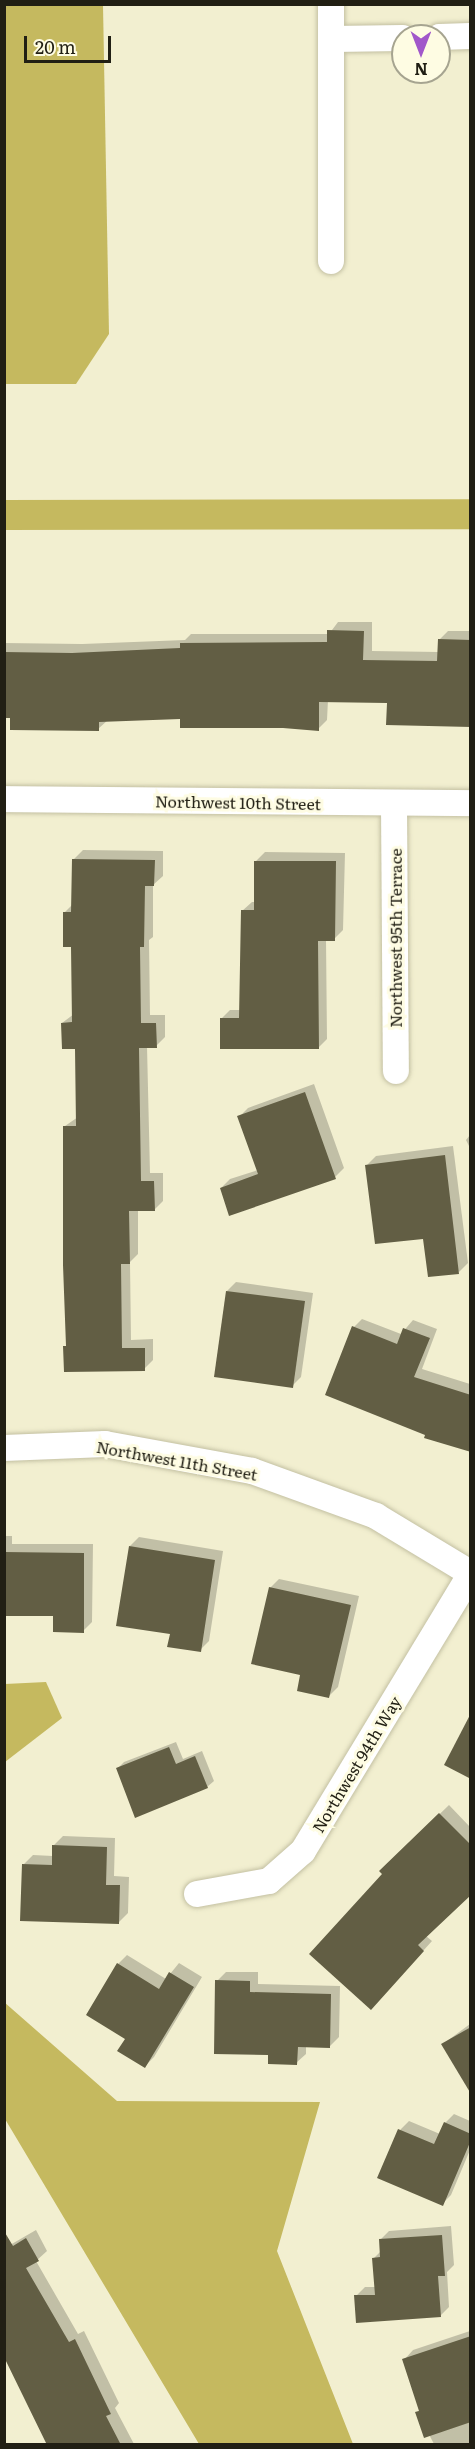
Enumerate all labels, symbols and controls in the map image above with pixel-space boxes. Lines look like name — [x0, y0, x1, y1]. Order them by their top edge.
scale bar — [27, 24, 114, 62]
north arrow — [391, 24, 451, 84]
text: 20 m — [35, 33, 76, 60]
text: N — [414, 58, 428, 82]
street label: Northwest 10th Street — [155, 791, 321, 813]
street label: Northwest 95th Terrace — [385, 848, 405, 1028]
street label: Northwest 11th Street — [95, 1436, 259, 1484]
street label: Northwest 94th Way — [308, 1692, 404, 1836]

